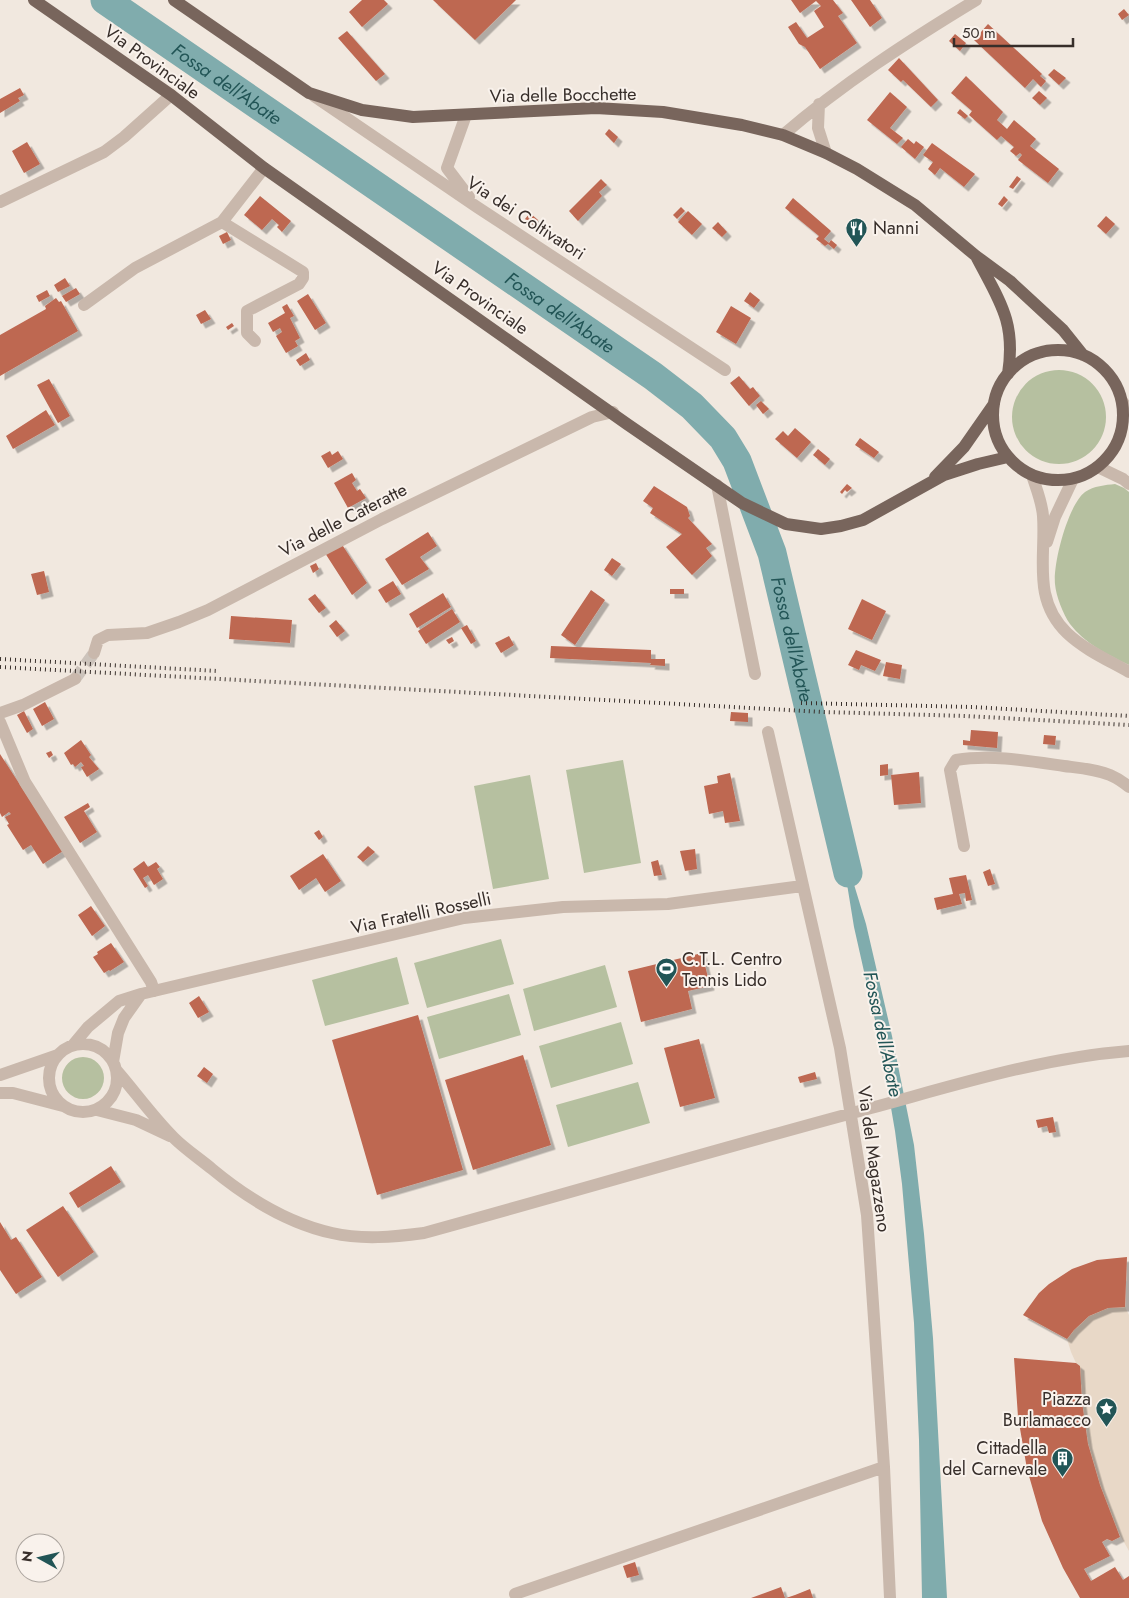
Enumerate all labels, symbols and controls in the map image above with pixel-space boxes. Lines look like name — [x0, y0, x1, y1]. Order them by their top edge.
scale bar — [954, 15, 1073, 47]
street label: Via Provinciale — [99, 18, 205, 106]
text: 50 m — [962, 22, 996, 44]
water label: Fossa dell'Abate — [167, 36, 288, 131]
street label: Via delle Bocchette — [489, 81, 637, 109]
street label: Via dei Coltivatori — [461, 170, 591, 266]
place label: Nanni — [873, 215, 919, 241]
restaurant icon: Nanni — [845, 216, 869, 247]
street label: Via Provinciale — [426, 255, 534, 341]
water label: Fossa dell'Abate — [500, 265, 621, 360]
street label: Via delle Cateratte — [275, 477, 411, 563]
water label: Fossa dell'Abate — [764, 574, 820, 705]
street label: Via Fratelli Rosselli — [349, 885, 493, 941]
place label: C.T.L. Centro Tennis Lido — [682, 946, 782, 993]
sports icon: C.T.L. Centro Tennis Lido — [654, 957, 678, 988]
water label: Fossa dell'Abate — [857, 969, 910, 1100]
street label: Via del Magazzeno — [851, 1084, 897, 1234]
place label: Piazza Burlamacco — [1003, 1386, 1091, 1433]
place icon: Piazza Burlamacco — [1095, 1397, 1119, 1428]
place label: Cittadella del Carnevale — [942, 1435, 1047, 1482]
building icon: Cittadella del Carnevale — [1051, 1446, 1075, 1477]
north arrow — [15, 1533, 65, 1583]
text: N — [16, 1549, 38, 1563]

